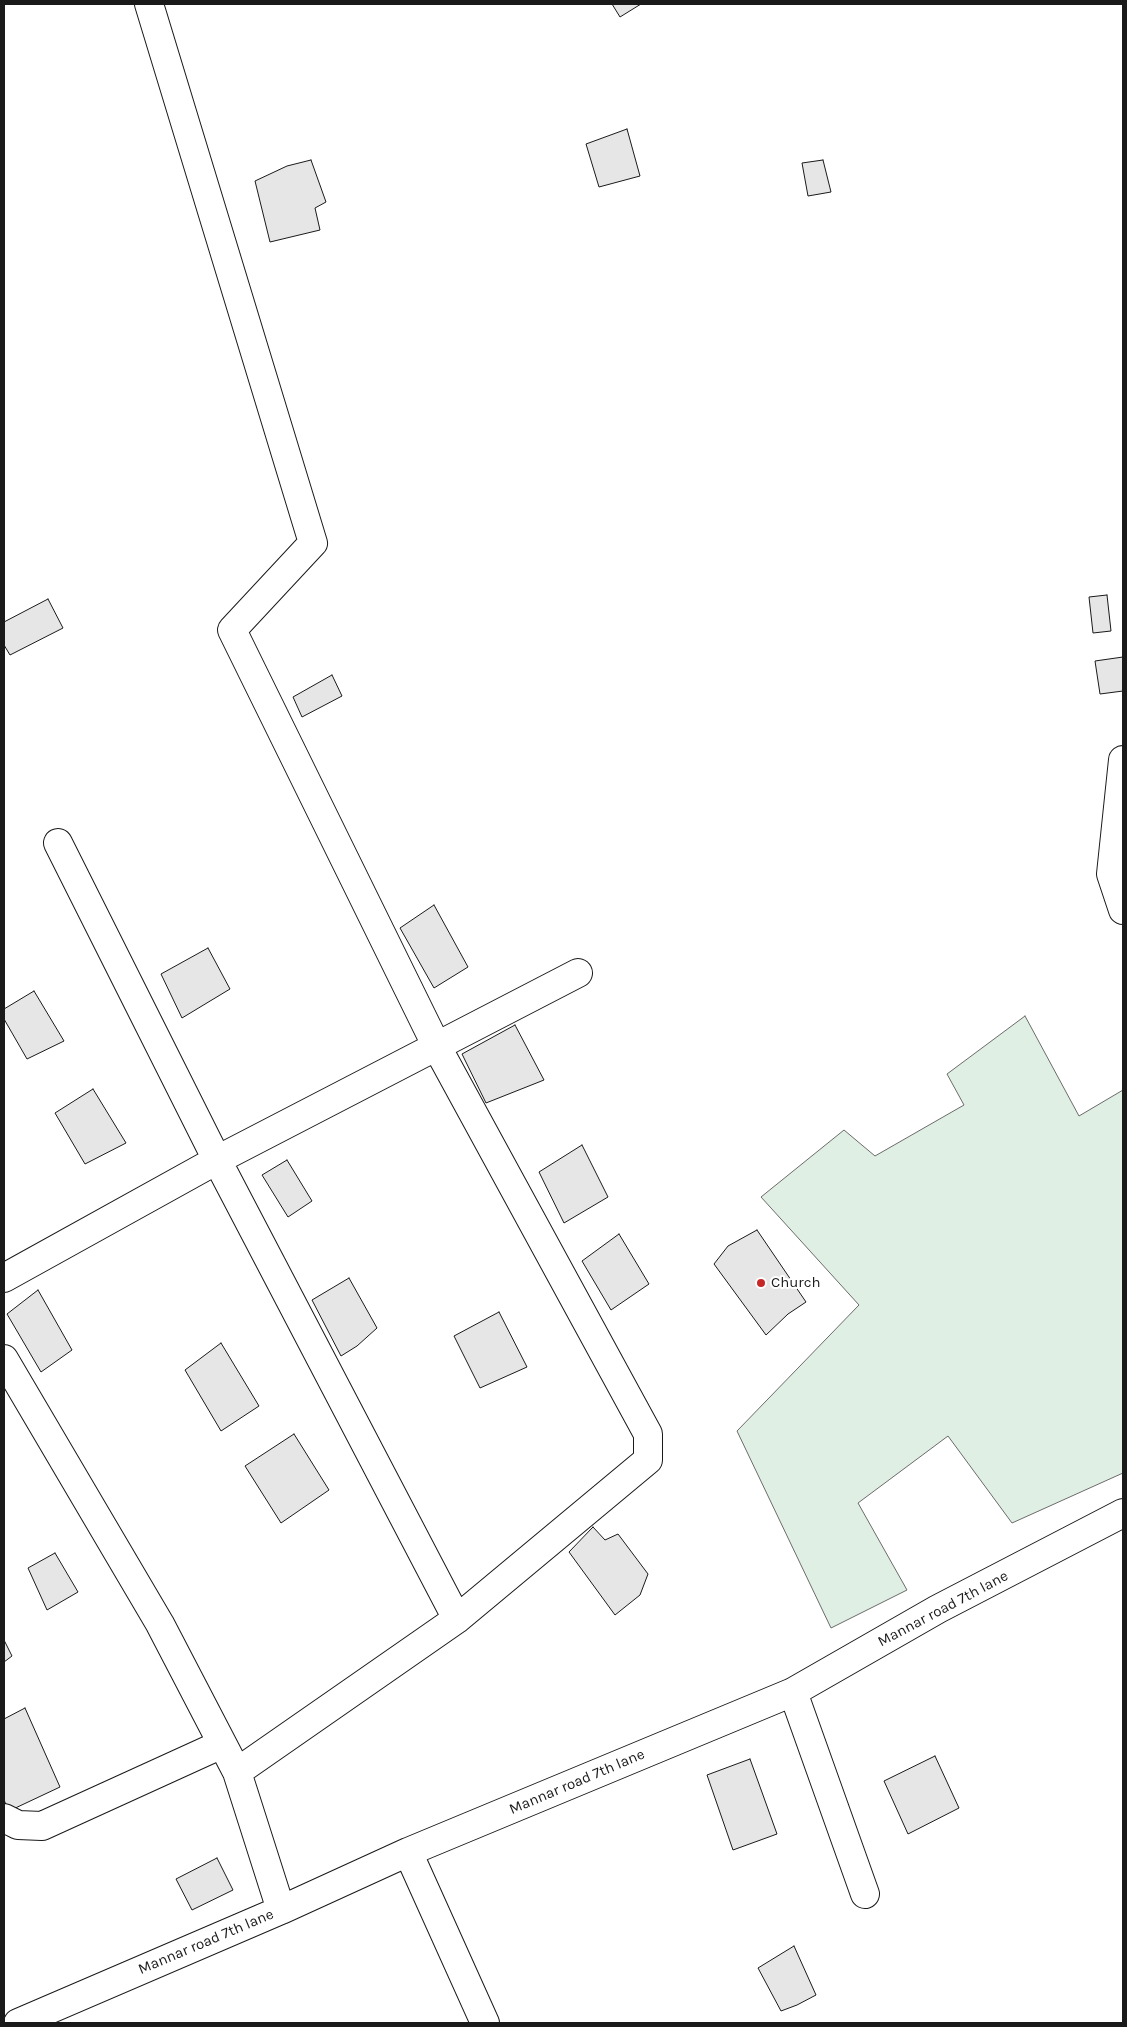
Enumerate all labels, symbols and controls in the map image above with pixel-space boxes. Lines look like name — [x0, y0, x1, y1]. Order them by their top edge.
place label: Church — [771, 1274, 821, 1292]
marker: Church — [755, 1277, 767, 1289]
street label: Mannar road 7th lane — [875, 1567, 1011, 1651]
street label: Mannar road 7th lane — [507, 1745, 647, 1819]
street label: Mannar road 7th lane — [136, 1905, 276, 1979]

